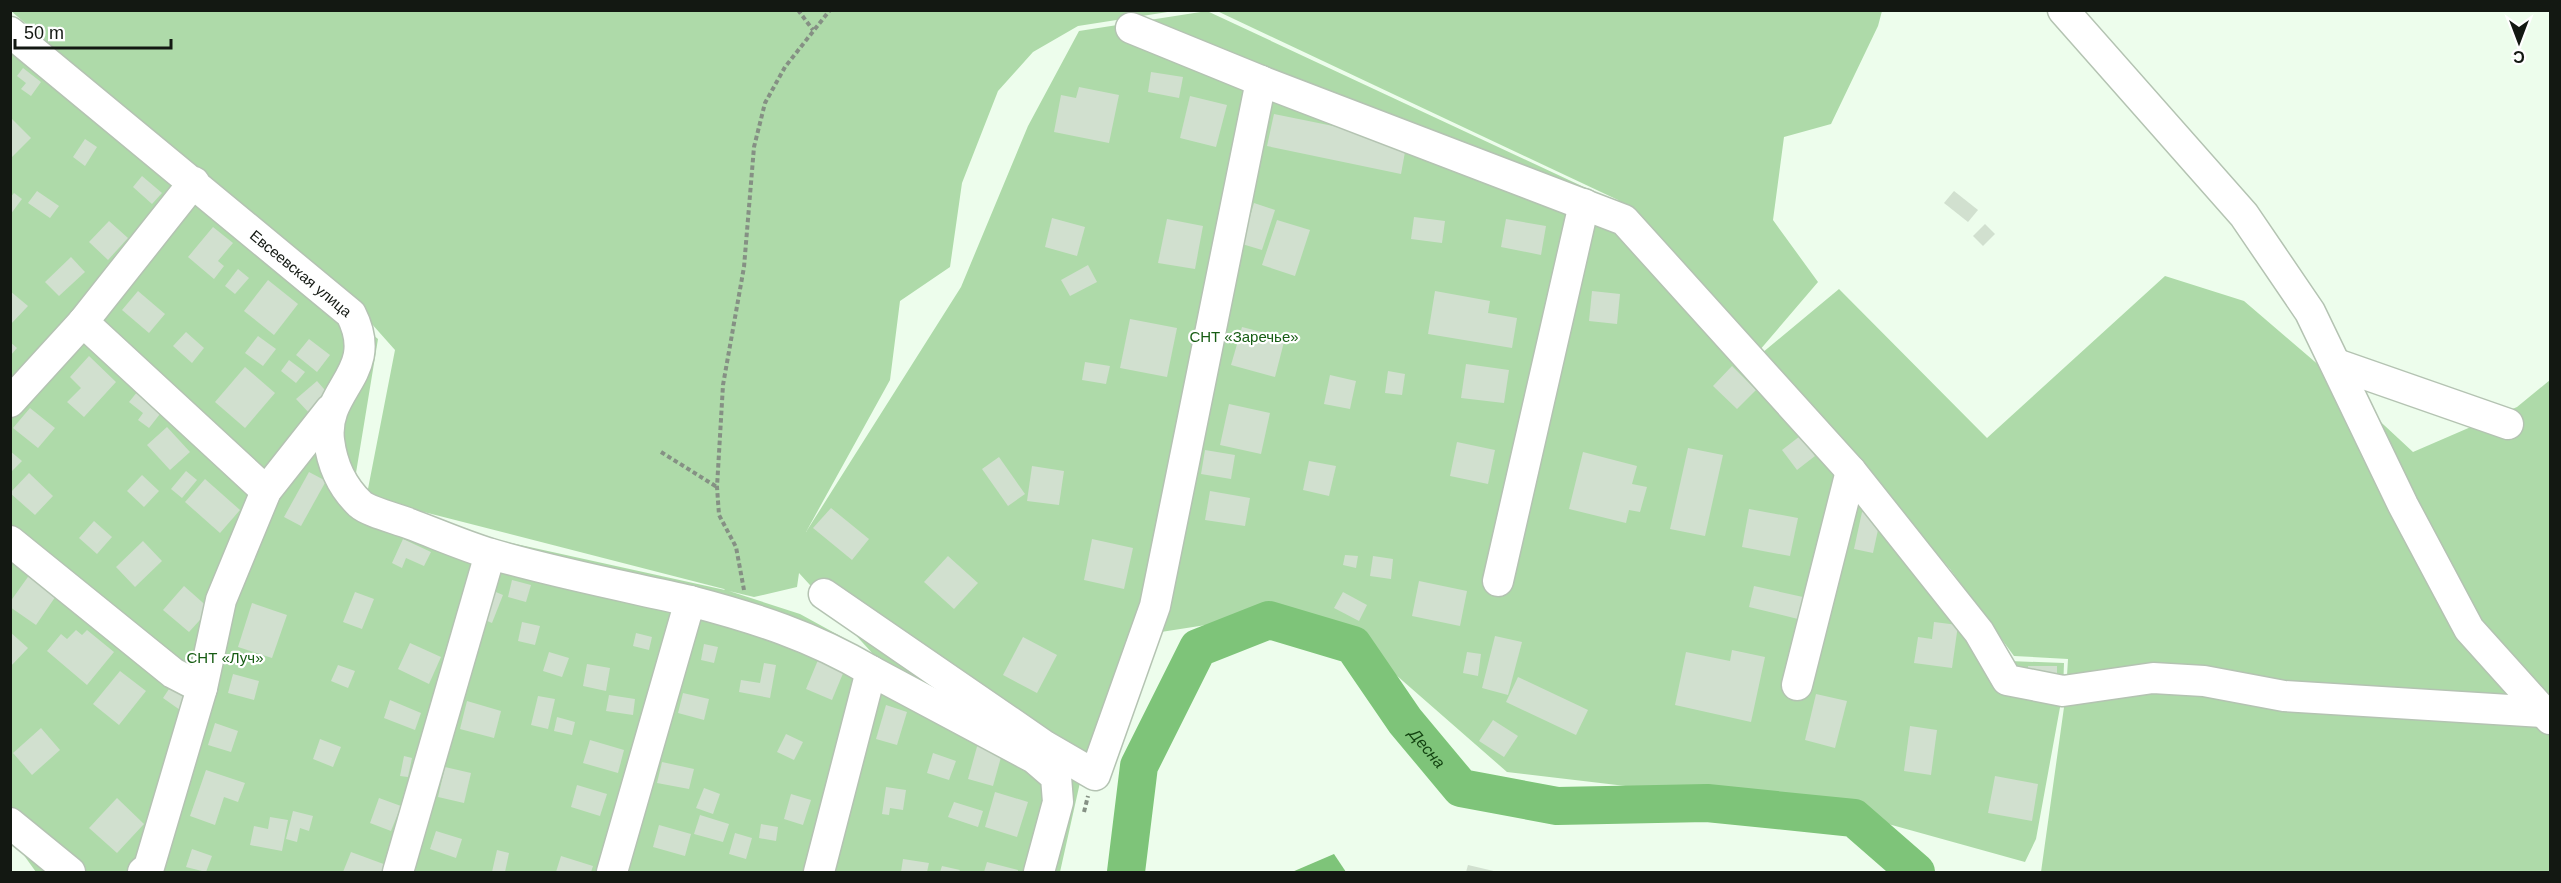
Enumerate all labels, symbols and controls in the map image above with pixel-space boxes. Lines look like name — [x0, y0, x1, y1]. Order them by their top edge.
scale bar — [15, 12, 171, 50]
north arrow — [2489, 12, 2549, 72]
text: 50 m — [24, 23, 64, 43]
text: С — [2513, 48, 2525, 65]
street label: Евсеевская улица — [247, 226, 356, 320]
park label: СНТ «Заречье» — [1189, 328, 1299, 345]
park label: СНТ «Луч» — [186, 649, 264, 666]
water label: Десна — [1405, 724, 1449, 771]

